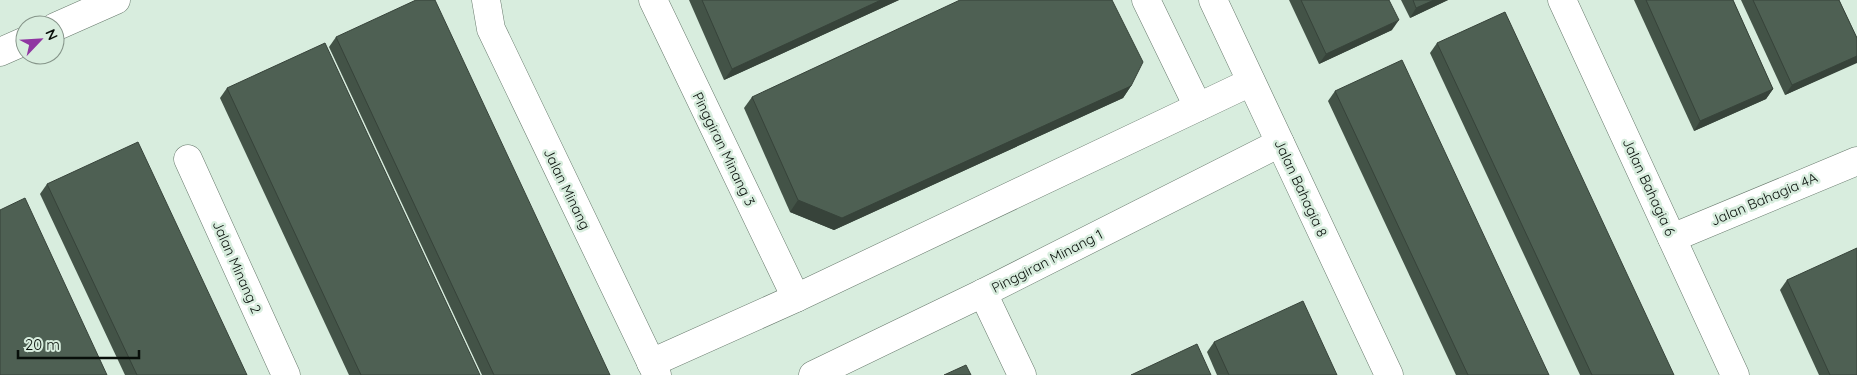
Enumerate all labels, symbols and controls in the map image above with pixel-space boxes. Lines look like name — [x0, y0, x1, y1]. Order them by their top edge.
north arrow — [15, 15, 65, 65]
text: N — [41, 26, 62, 43]
street label: Pinggiran Minang 3 — [689, 89, 759, 209]
street label: Jalan Bahagia 6 — [1619, 135, 1680, 239]
street label: Jalan Bahagia 8 — [1270, 136, 1332, 240]
street label: Jalan Minang — [540, 145, 594, 233]
street label: Jalan Bahagia 4A — [1708, 168, 1820, 230]
street label: Jalan Minang 2 — [209, 218, 266, 316]
street label: Pinggiran Minang 1 — [988, 225, 1106, 297]
scale bar — [18, 328, 139, 360]
text: 20 m — [25, 335, 60, 354]

